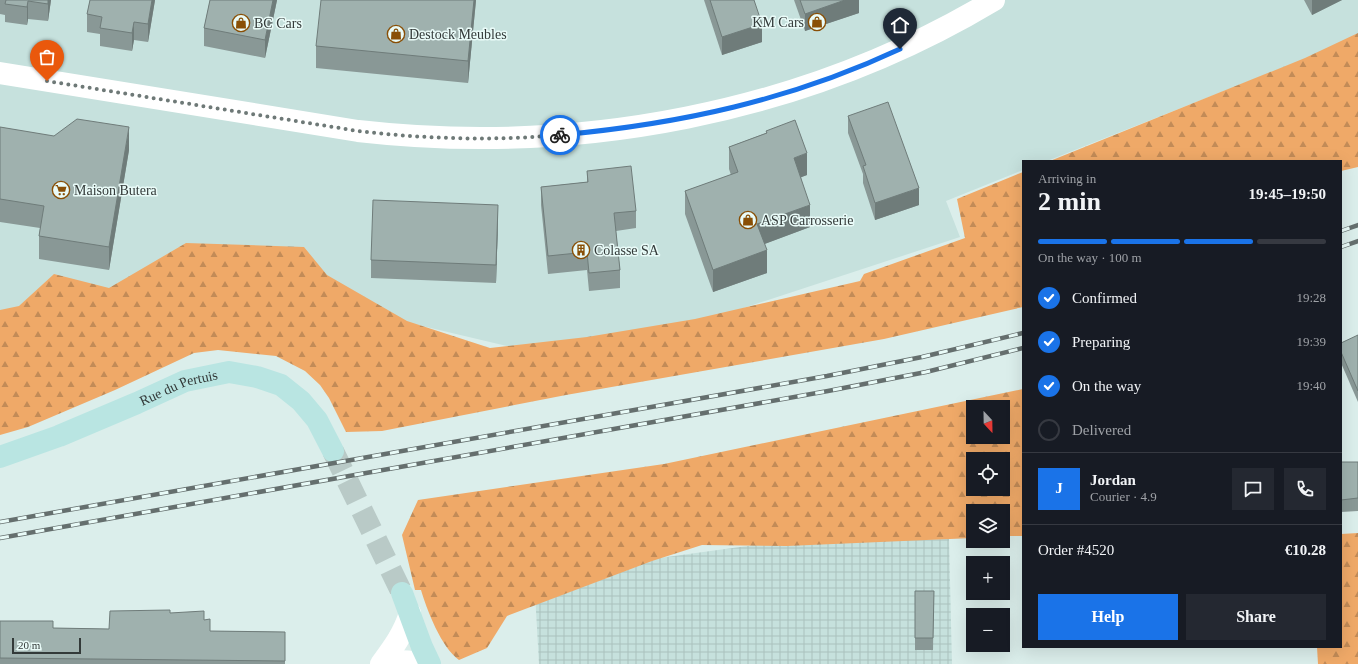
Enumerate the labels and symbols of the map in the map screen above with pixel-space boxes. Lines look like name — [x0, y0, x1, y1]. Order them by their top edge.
pin — [883, 8, 917, 49]
shop icon: KM Cars — [807, 12, 827, 32]
shop icon: BC Cars — [231, 13, 251, 33]
place label: KM Cars — [752, 15, 804, 30]
place label: BC Cars — [254, 16, 302, 31]
shop icon: Destock Meubles — [386, 24, 406, 44]
place label: Destock Meubles — [409, 27, 507, 42]
pin — [30, 40, 64, 81]
courier — [540, 115, 580, 155]
supermarket icon: Maison Butera — [51, 180, 71, 200]
place label: Maison Butera — [74, 183, 158, 198]
shop icon: ASP Carrosserie — [738, 210, 758, 230]
place label: ASP Carrosserie — [761, 213, 853, 228]
building icon: Colasse SA — [571, 240, 591, 260]
place label: Colasse SA — [594, 243, 660, 258]
street label: Rue du Pertuis — [137, 368, 219, 409]
north arrow — [966, 400, 1010, 444]
scale bar — [12, 636, 81, 655]

